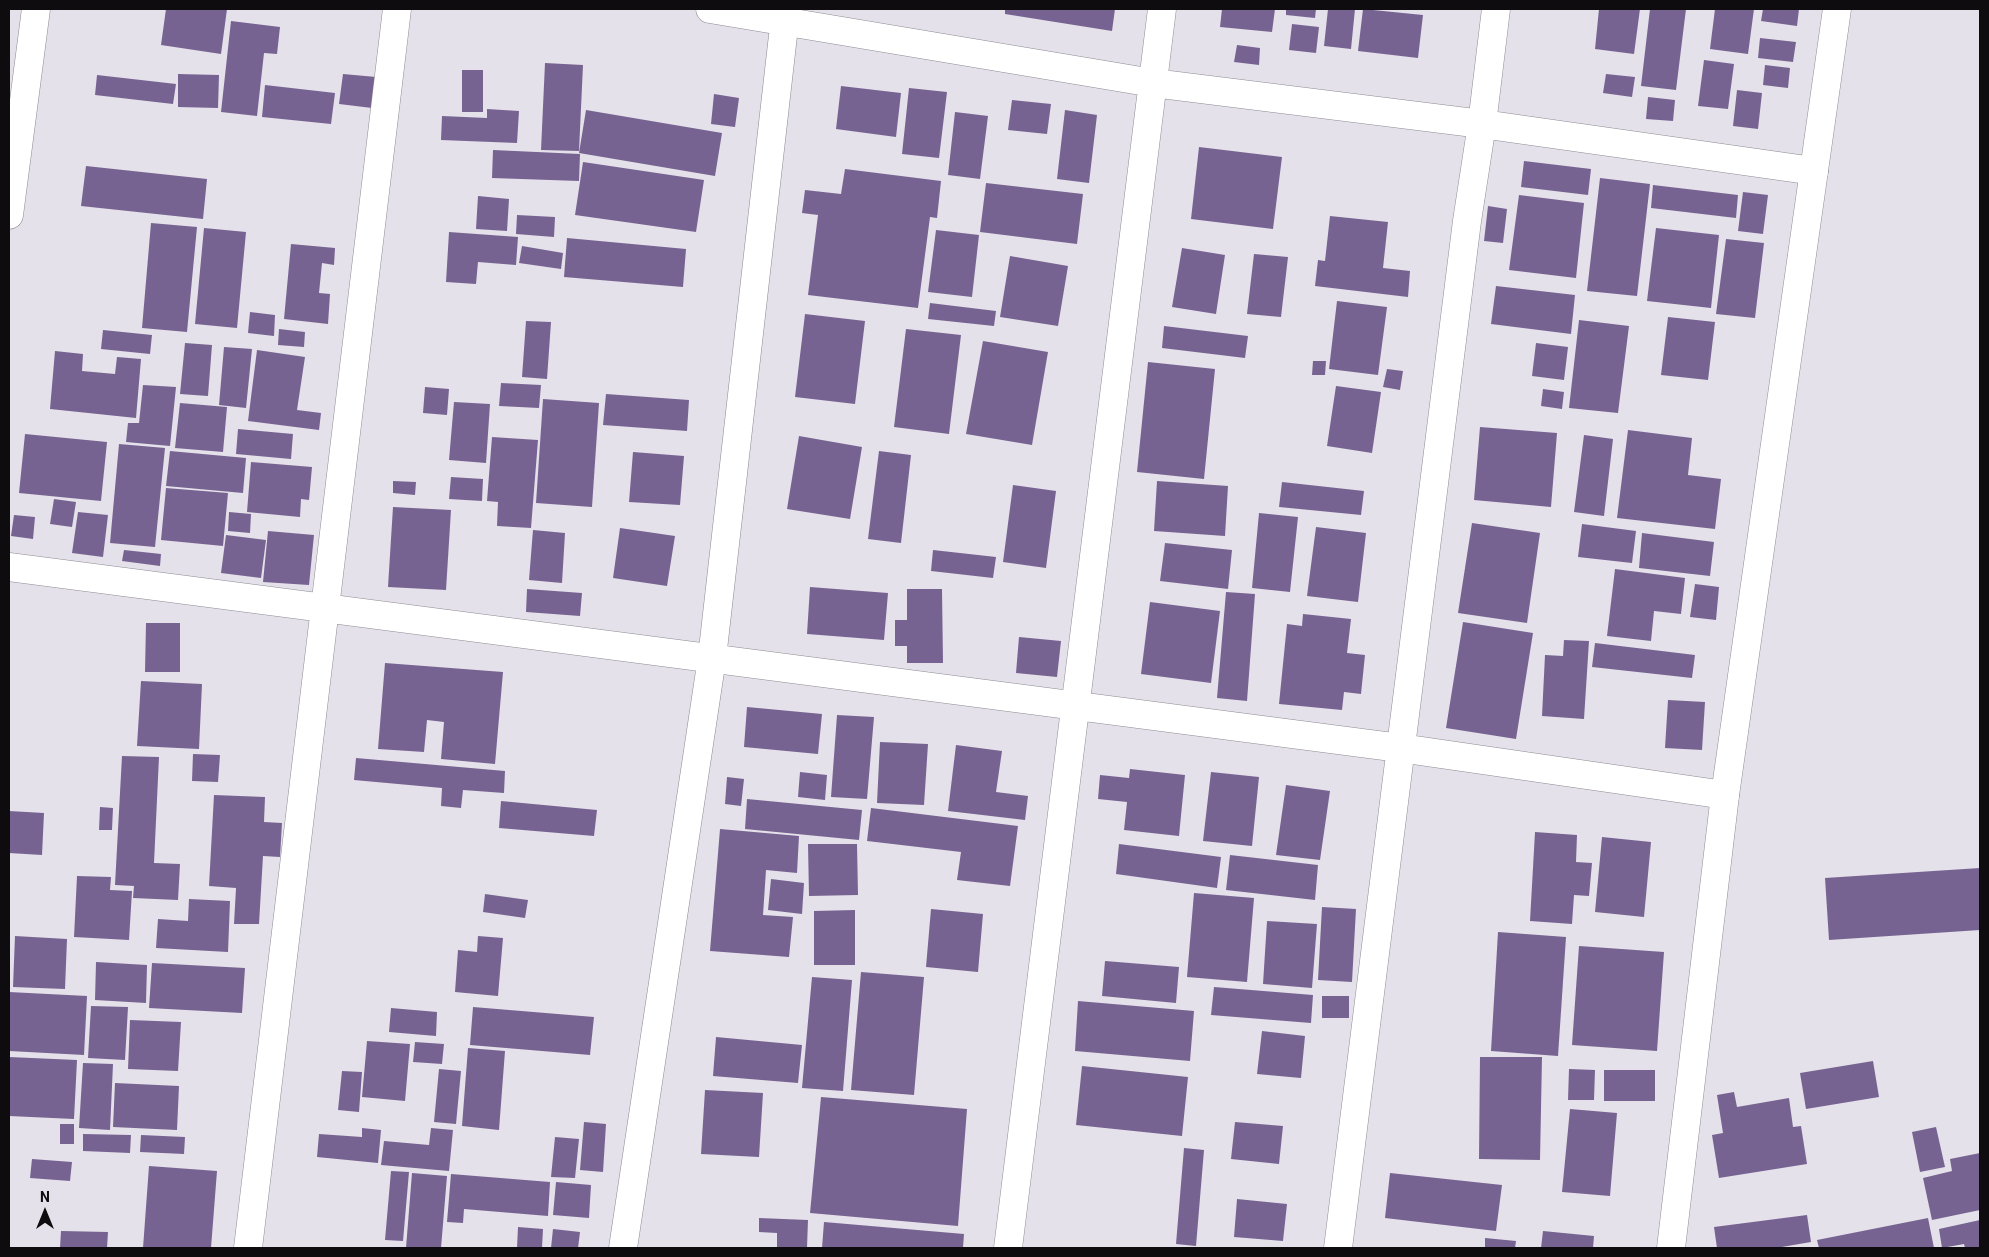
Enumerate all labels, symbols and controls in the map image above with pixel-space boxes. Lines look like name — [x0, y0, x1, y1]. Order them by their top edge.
north arrow — [20, 1187, 70, 1237]
text: N — [40, 1189, 50, 1205]

